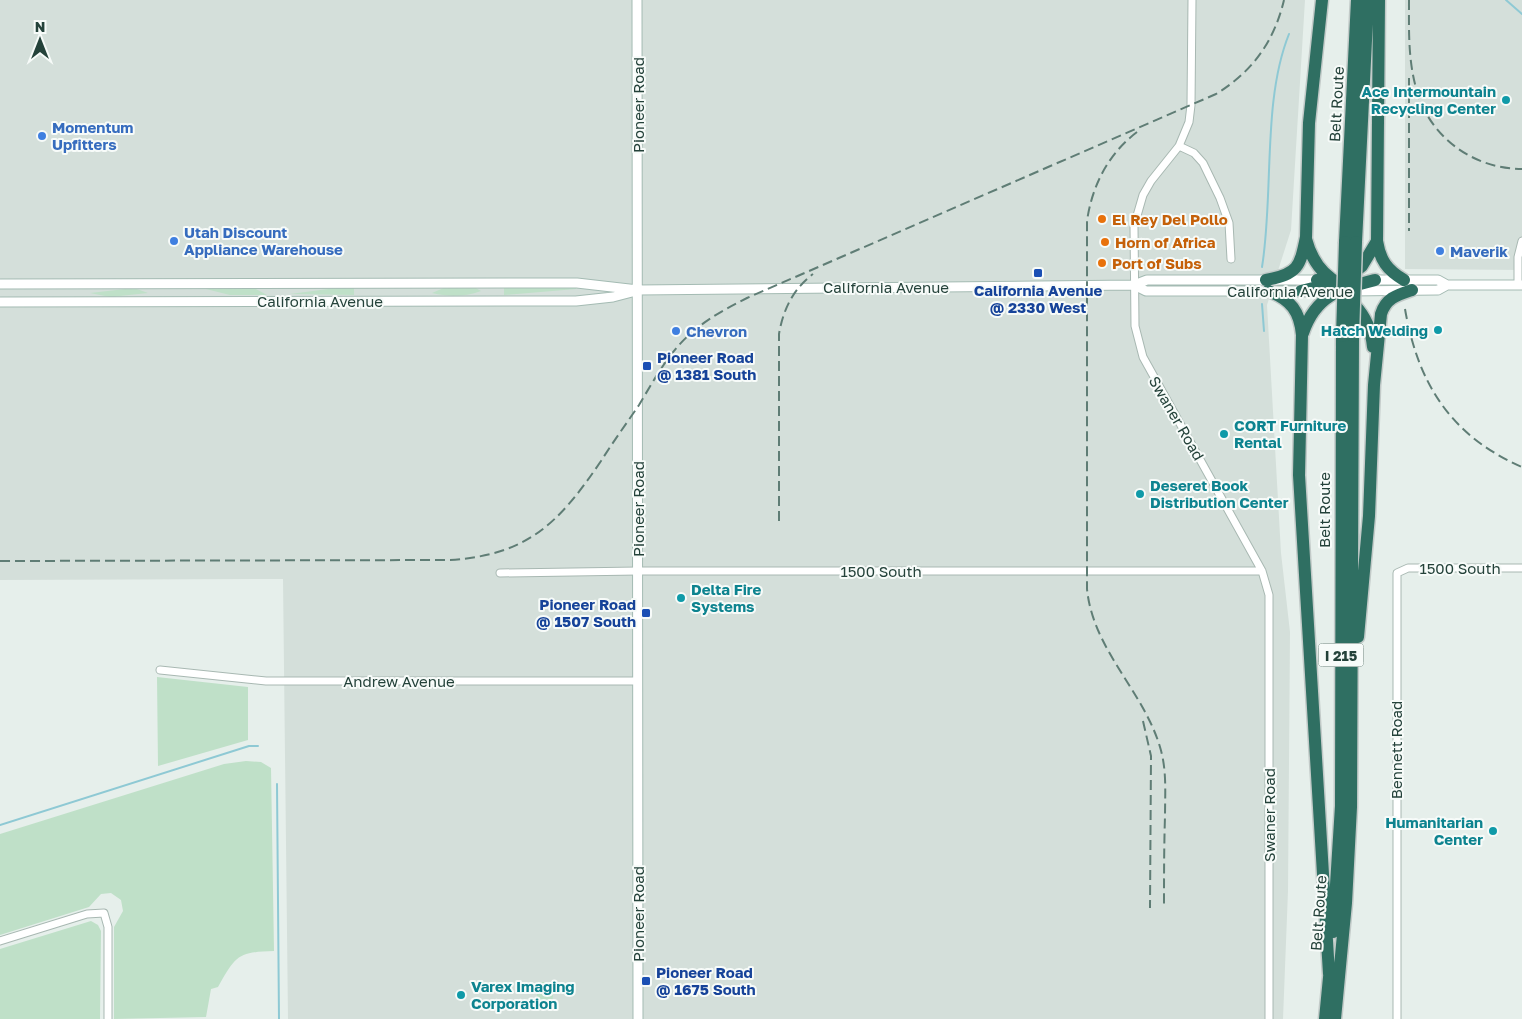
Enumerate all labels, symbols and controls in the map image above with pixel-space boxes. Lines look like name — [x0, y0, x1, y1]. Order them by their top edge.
north arrow — [15, 15, 65, 65]
text: N — [35, 18, 45, 35]
street label: Pioneer Road — [629, 57, 647, 153]
street label: Belt Route — [1325, 65, 1347, 142]
place label: Ace Intermountain Recycling Center — [1361, 82, 1496, 117]
marker: Ace Intermountain Recycling Center — [1500, 94, 1512, 106]
place label: Momentum Upfitters — [52, 118, 133, 153]
marker: Momentum Upfitters — [36, 130, 48, 142]
place label: El Rey Del Pollo — [1112, 210, 1228, 228]
marker: El Rey Del Pollo — [1096, 213, 1108, 225]
place label: Utah Discount Appliance Warehouse — [184, 223, 343, 258]
place label: Horn of Africa — [1115, 233, 1216, 251]
marker: Utah Discount Appliance Warehouse — [168, 235, 180, 247]
marker: Horn of Africa — [1099, 236, 1111, 248]
place label: Maverik — [1450, 242, 1508, 260]
marker: Maverik — [1434, 245, 1446, 257]
place label: Port of Subs — [1112, 254, 1202, 272]
marker: Port of Subs — [1096, 257, 1108, 269]
marker: California Avenue @ 2330 West — [1032, 267, 1044, 279]
street label: California Avenue — [823, 278, 949, 296]
place label: California Avenue @ 2330 West — [974, 281, 1102, 316]
street label: California Avenue — [1227, 282, 1353, 300]
street label: California Avenue — [257, 292, 383, 310]
place label: Hatch Welding — [1321, 321, 1428, 339]
place label: Chevron — [686, 322, 747, 340]
marker: Hatch Welding — [1432, 324, 1444, 336]
marker: Chevron — [670, 325, 682, 337]
place label: Pioneer Road @ 1381 South — [657, 348, 756, 383]
marker: Pioneer Road @ 1381 South — [641, 360, 653, 372]
street label: Swaner Road — [1146, 373, 1208, 463]
place label: CORT Furniture Rental — [1234, 416, 1346, 451]
marker: CORT Furniture Rental — [1218, 428, 1230, 440]
street label: Pioneer Road — [629, 461, 647, 557]
street label: Belt Route — [1315, 472, 1333, 548]
place label: Deseret Book Distribution Center — [1150, 476, 1289, 511]
marker: Deseret Book Distribution Center — [1134, 488, 1146, 500]
street label: 1500 South — [1419, 559, 1501, 577]
street label: 1500 South — [840, 562, 922, 580]
place label: Delta Fire Systems — [691, 580, 761, 615]
marker: Delta Fire Systems — [675, 592, 687, 604]
place label: Pioneer Road @ 1507 South — [536, 595, 636, 630]
marker: Pioneer Road @ 1507 South — [640, 607, 652, 619]
road number: I 215 — [1318, 644, 1364, 666]
street label: Andrew Avenue — [343, 672, 455, 690]
street label: Bennett Road — [1387, 701, 1405, 799]
street label: Swaner Road — [1260, 768, 1278, 862]
place label: Humanitarian Center — [1385, 813, 1483, 848]
marker: Humanitarian Center — [1487, 825, 1499, 837]
street label: Pioneer Road — [629, 866, 647, 962]
street label: Belt Route — [1306, 874, 1330, 951]
place label: Pioneer Road @ 1675 South — [656, 963, 756, 998]
marker: Pioneer Road @ 1675 South — [640, 975, 652, 987]
place label: Varex Imaging Corporation — [471, 977, 575, 1012]
marker: Varex Imaging Corporation — [455, 989, 467, 1001]

